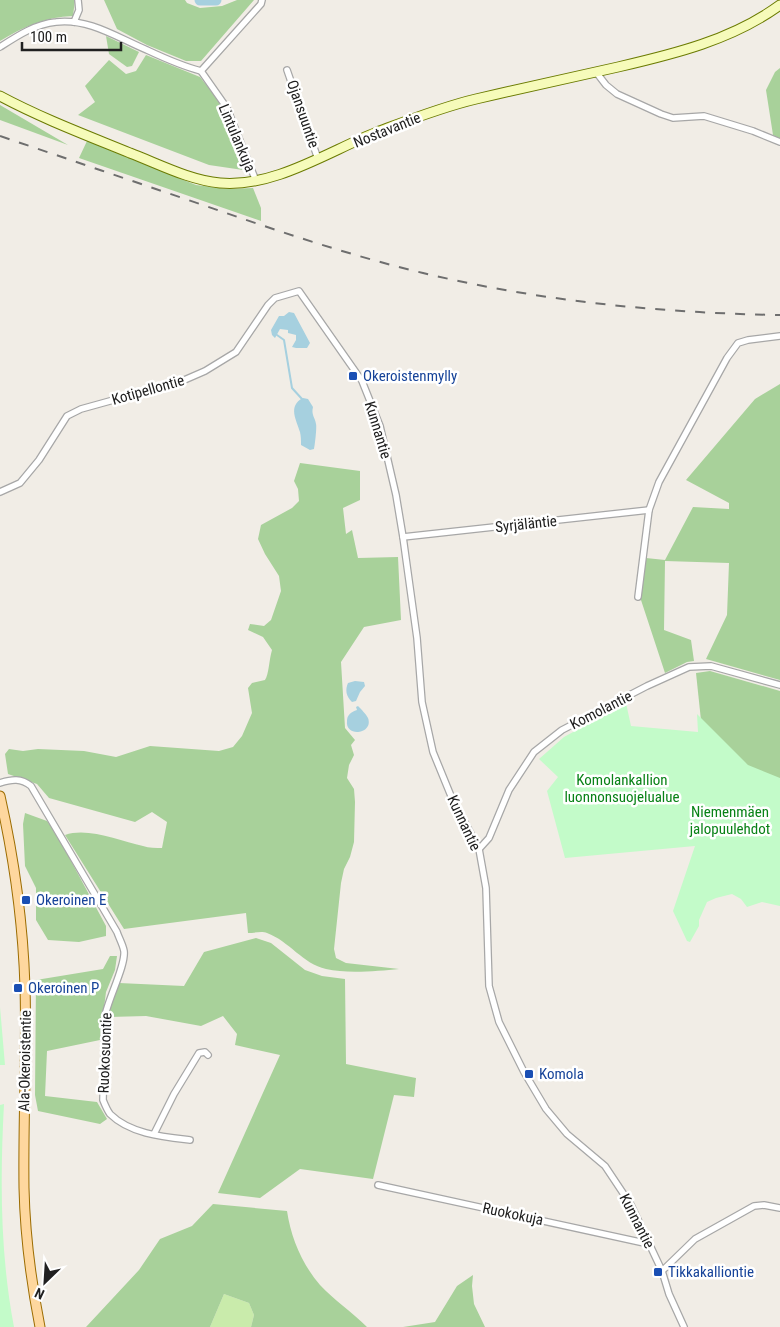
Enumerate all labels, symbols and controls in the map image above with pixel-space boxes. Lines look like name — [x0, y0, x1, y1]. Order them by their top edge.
scale bar — [22, 20, 121, 52]
text: 100 m — [30, 28, 67, 46]
street label: Ojansuuntie — [283, 78, 323, 150]
street label: Lintulankuja — [215, 101, 259, 175]
street label: Nostavantie — [351, 108, 423, 152]
place label: Okeroistenmylly — [363, 367, 457, 385]
marker: Okeroistenmylly — [347, 370, 359, 382]
street label: Kotipellontie — [110, 371, 186, 409]
street label: Kunnantie — [361, 399, 395, 461]
street label: Syrjäläntie — [494, 512, 558, 536]
street label: Komolantie — [567, 687, 635, 733]
park label: Komolankallion luonnonsuojelualue — [564, 771, 680, 806]
street label: Kunnantie — [443, 792, 485, 854]
park label: Niemenmäen jalopuulehdot — [689, 803, 770, 838]
place label: Okeroinen E — [36, 891, 107, 909]
marker: Okeroinen E — [20, 894, 32, 906]
place label: Okeroinen P — [28, 979, 99, 997]
marker: Okeroinen P — [12, 982, 24, 994]
street label: Ala-Okeroistentie — [15, 1010, 35, 1112]
street label: Ruokosuontie — [95, 1012, 115, 1094]
place label: Komola — [539, 1065, 584, 1083]
marker: Komola — [523, 1068, 535, 1080]
street label: Kunnantie — [616, 1191, 658, 1251]
street label: Ruokokuja — [481, 1199, 545, 1229]
north arrow — [20, 1257, 70, 1307]
place label: Tikkakalliontie — [668, 1263, 754, 1281]
marker: Tikkakalliontie — [652, 1266, 664, 1278]
text: N — [32, 1285, 47, 1303]

